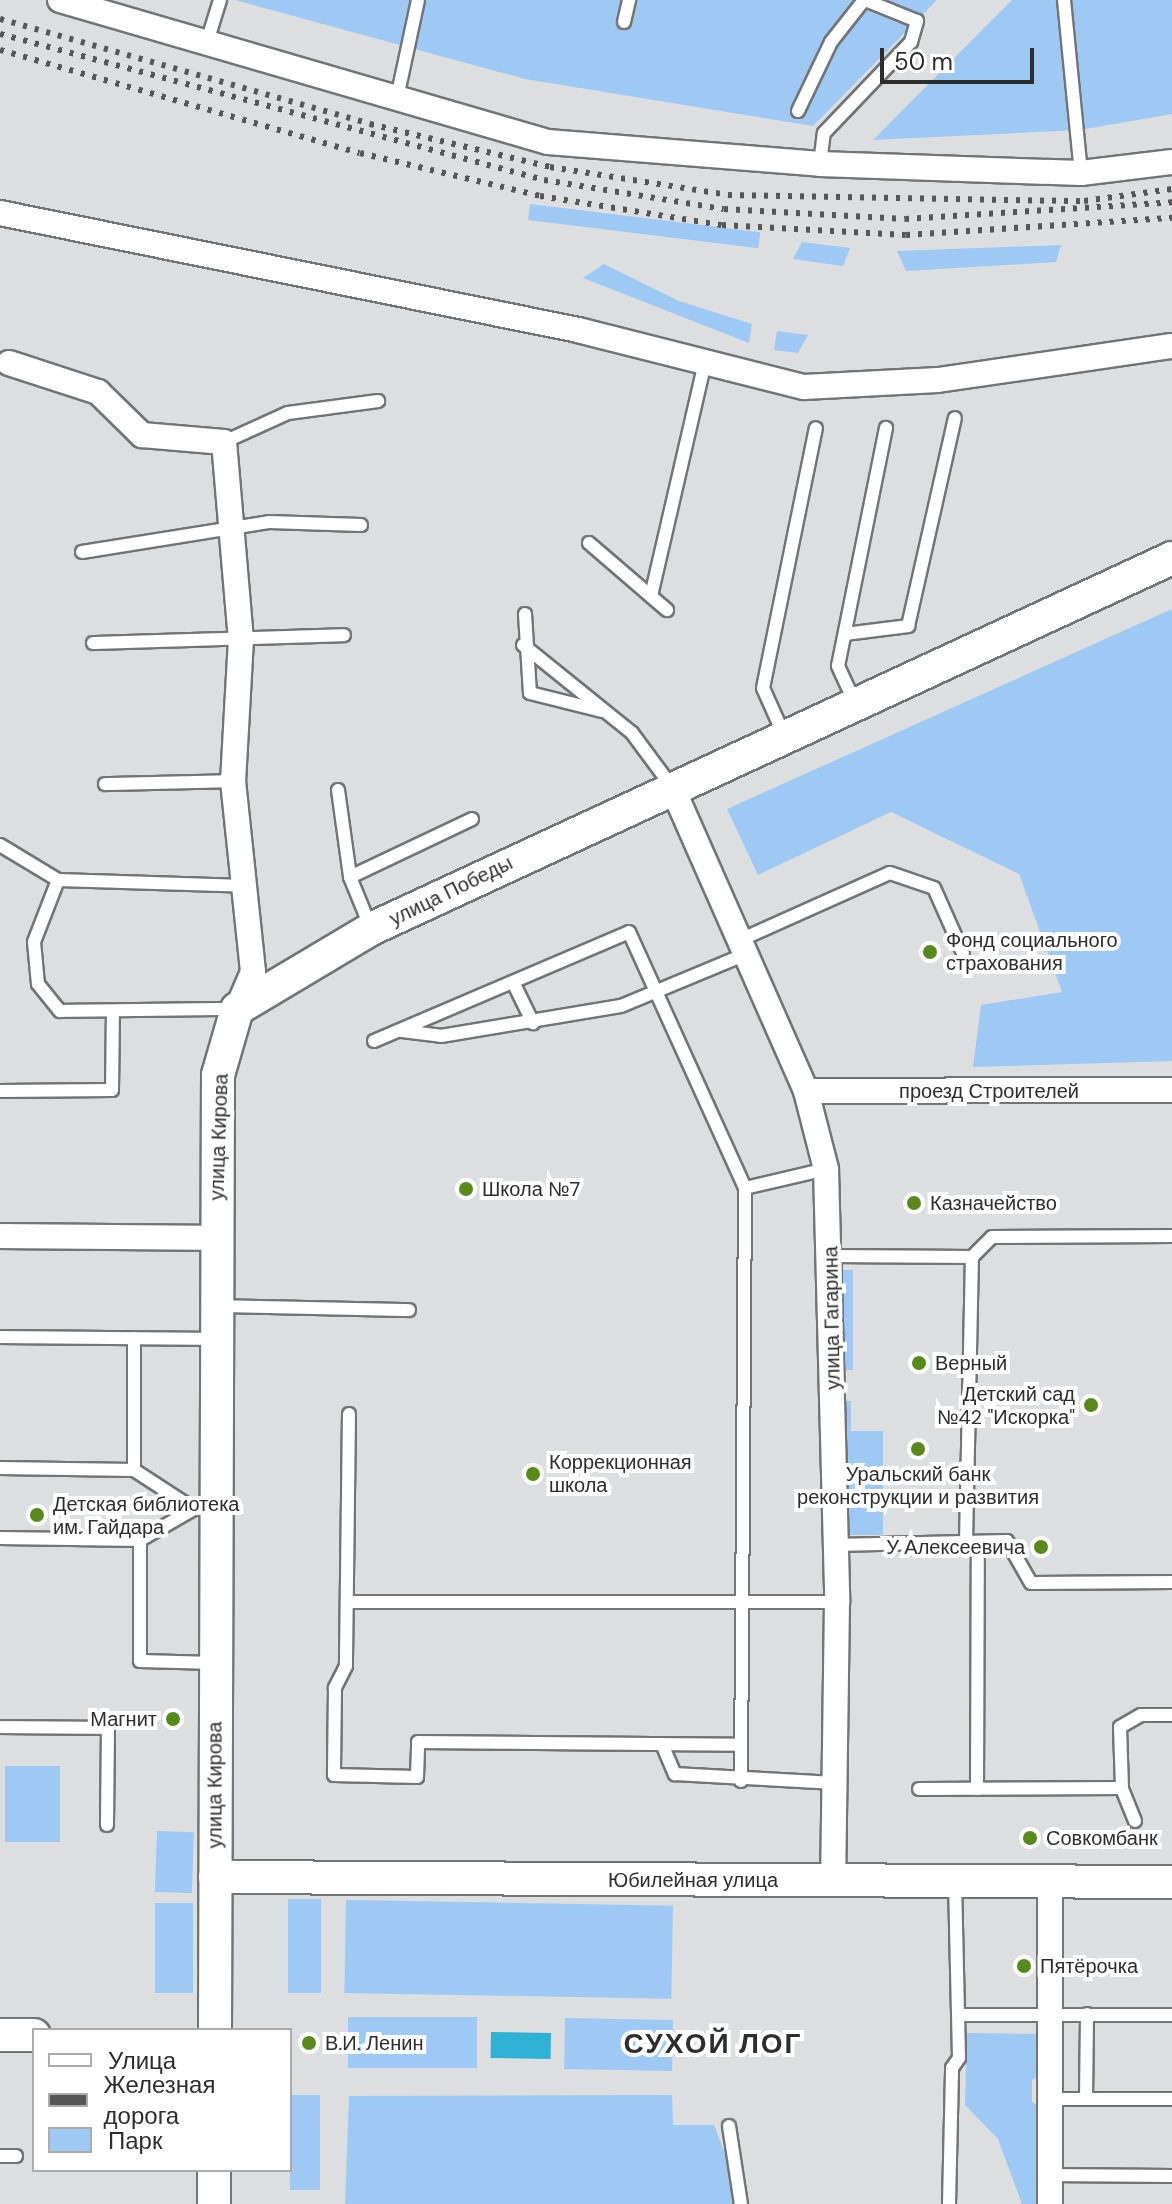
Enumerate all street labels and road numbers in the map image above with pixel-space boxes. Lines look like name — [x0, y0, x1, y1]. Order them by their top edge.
street label: улица Победы — [386, 851, 516, 931]
street label: улица Кирова — [205, 1073, 233, 1201]
street label: проезд Строителей — [899, 1079, 1079, 1103]
street label: улица Гагарина — [819, 1246, 845, 1390]
street label: улица Кирова — [203, 1722, 227, 1848]
street label: Юбилейная улица — [608, 1868, 778, 1892]

